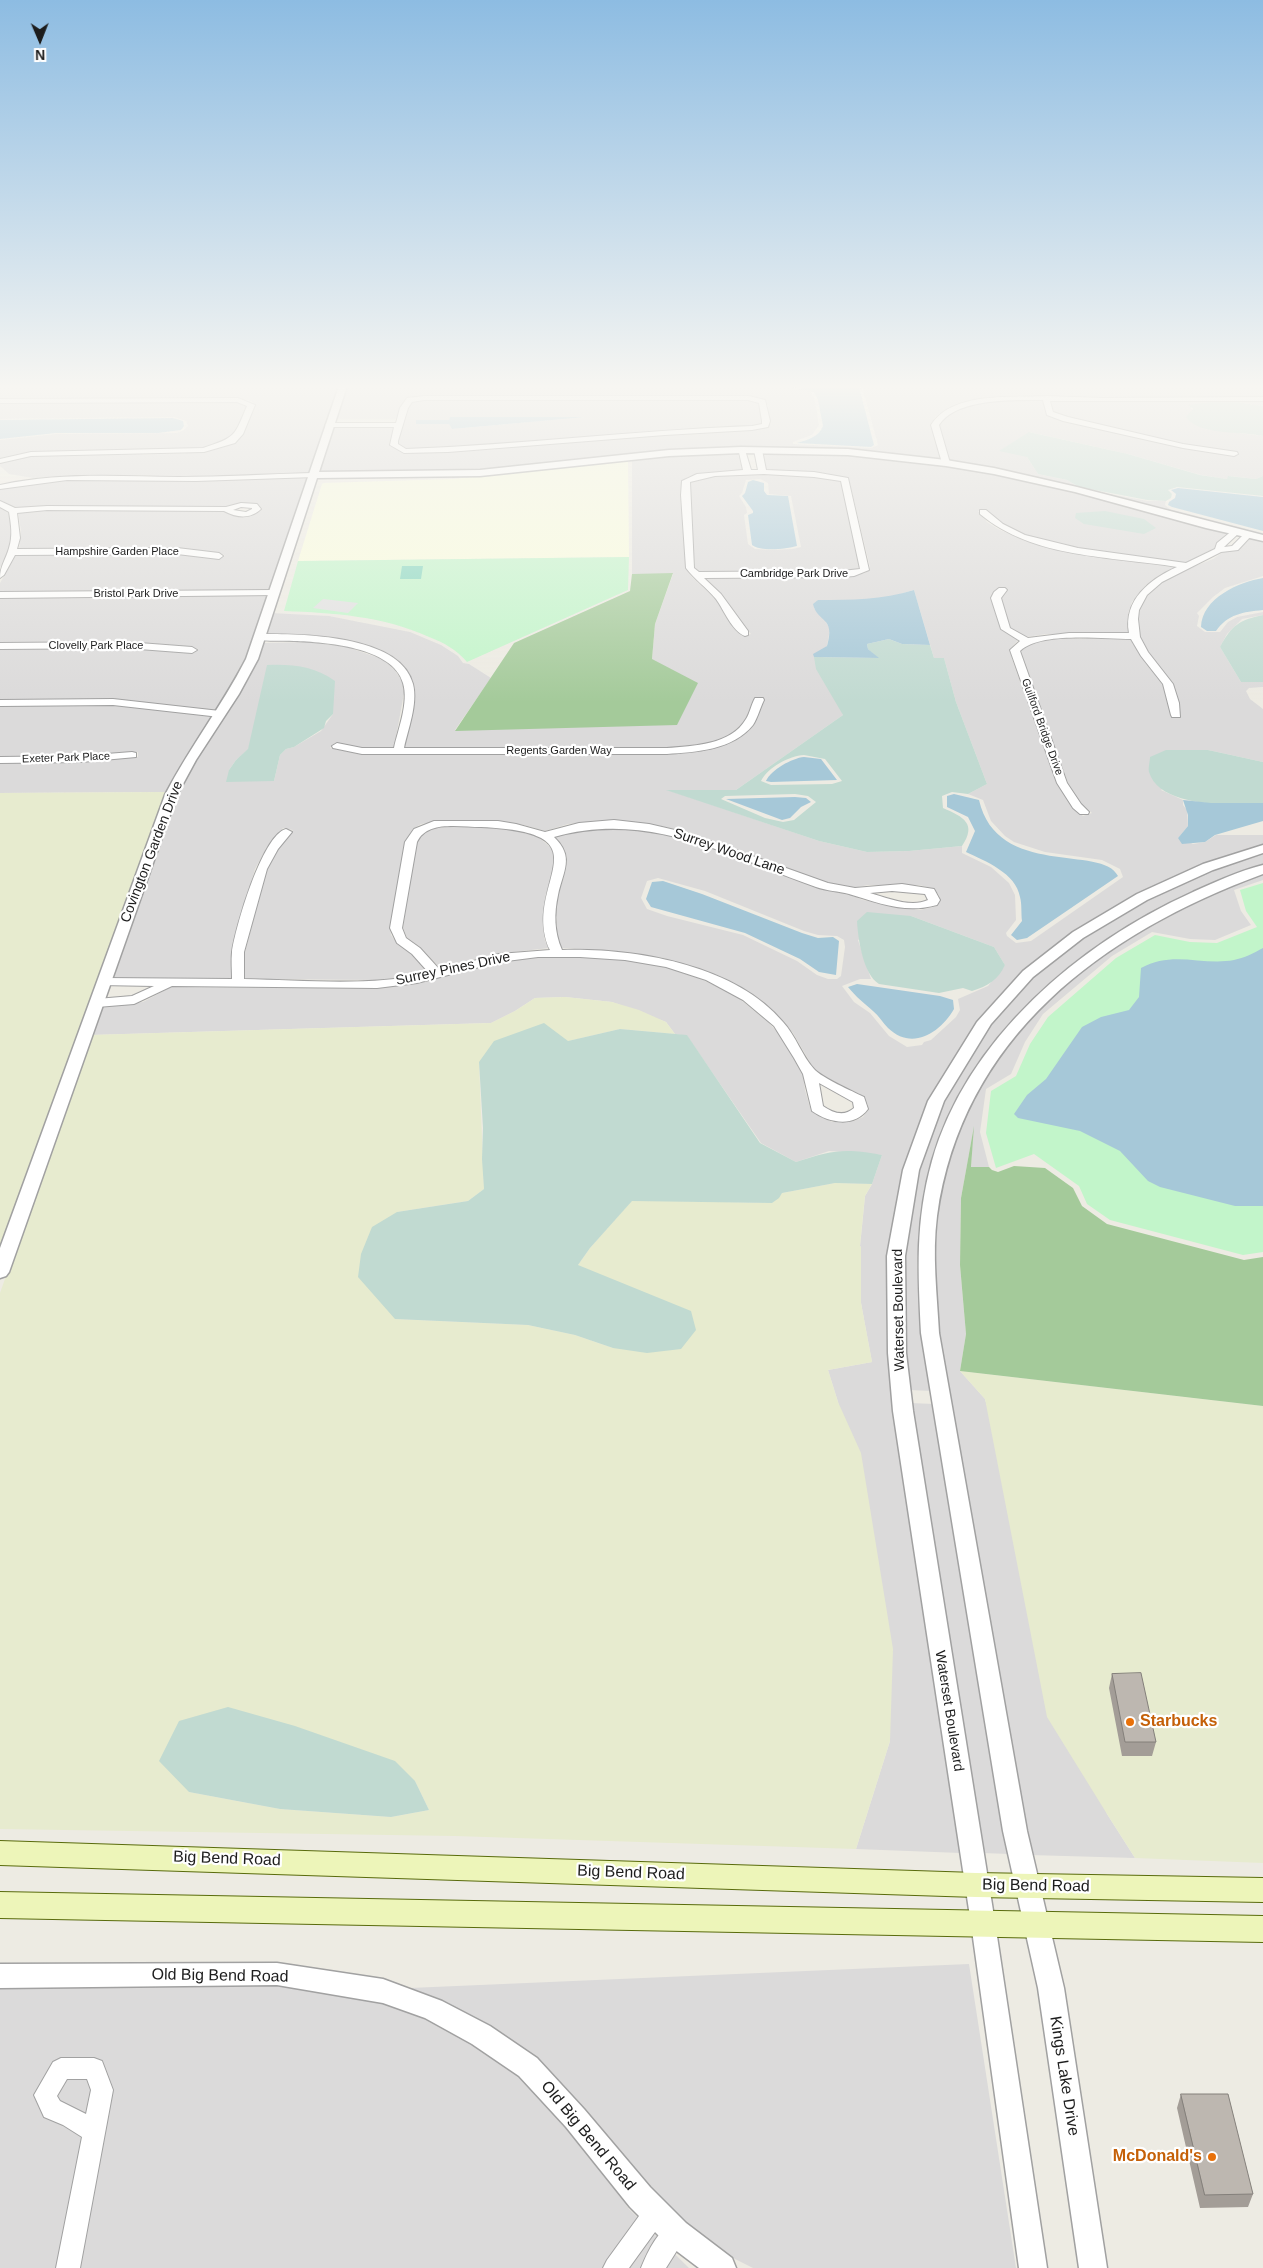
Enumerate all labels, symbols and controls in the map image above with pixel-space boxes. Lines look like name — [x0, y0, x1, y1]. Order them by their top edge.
north arrow — [15, 15, 65, 65]
text: N — [35, 47, 45, 63]
street label: Hampshire Garden Place — [55, 545, 179, 559]
street label: Cambridge Park Drive — [740, 567, 848, 581]
street label: Bristol Park Drive — [94, 587, 178, 601]
street label: Clovelly Park Place — [49, 639, 143, 653]
street label: Guilford Bridge Drive — [1018, 677, 1066, 777]
street label: Regents Garden Way — [506, 744, 612, 758]
street label: Exeter Park Place — [22, 750, 110, 766]
street label: Covington Garden Drive — [117, 779, 187, 925]
street label: Surrey Wood Lane — [671, 825, 787, 879]
street label: Surrey Pines Drive — [394, 949, 512, 989]
street label: Waterset Boulevard — [890, 1249, 908, 1371]
street label: Waterset Boulevard — [931, 1649, 967, 1773]
place label: Starbucks — [1140, 1712, 1217, 1732]
marker: Starbucks — [1124, 1716, 1136, 1728]
street label: Big Bend Road — [173, 1848, 281, 1870]
street label: Big Bend Road — [577, 1862, 685, 1884]
street label: Big Bend Road — [982, 1875, 1090, 1897]
street label: Old Big Bend Road — [151, 1965, 289, 1987]
street label: Kings Lake Drive — [1045, 2015, 1083, 2137]
street label: Old Big Bend Road — [537, 2077, 639, 2195]
place label: McDonald's — [1113, 2147, 1202, 2167]
marker: McDonald's — [1206, 2151, 1218, 2163]

